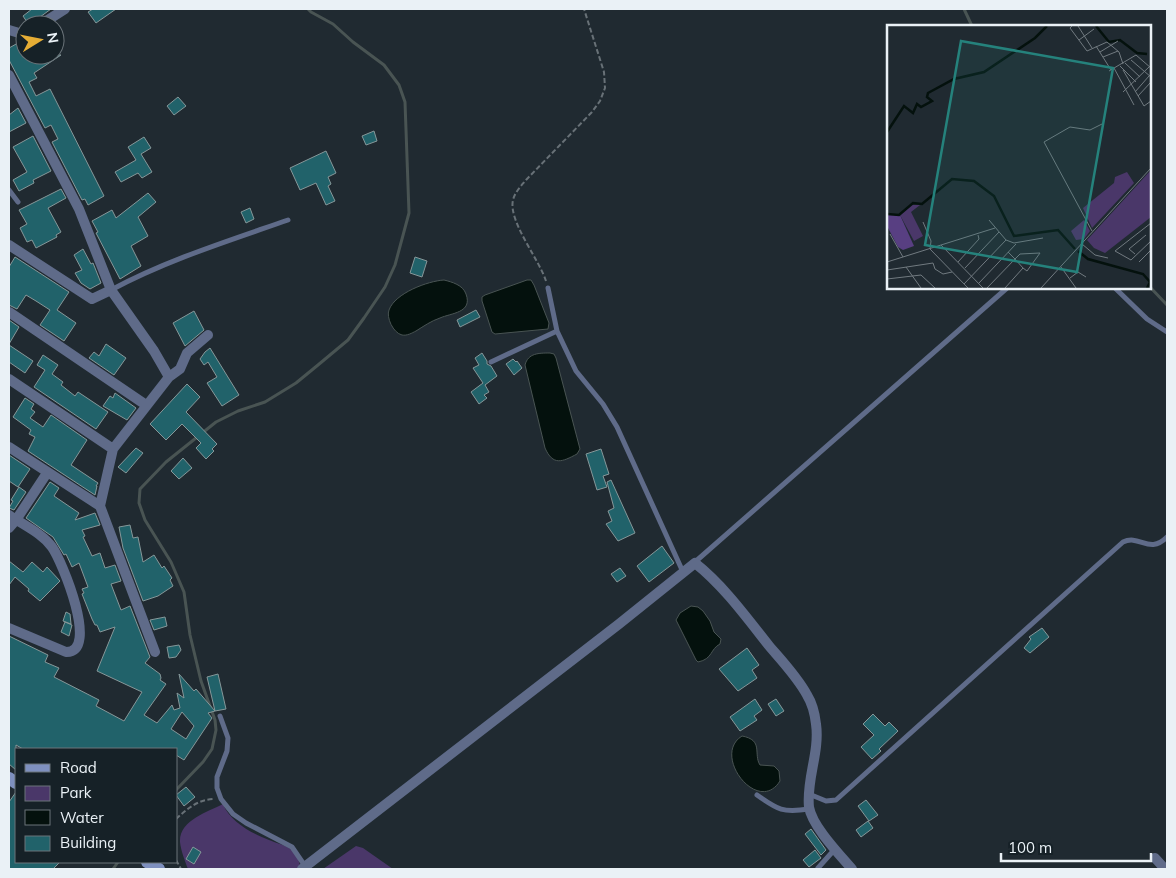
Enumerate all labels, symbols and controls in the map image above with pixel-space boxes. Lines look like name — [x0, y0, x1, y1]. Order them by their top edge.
north arrow — [15, 15, 65, 65]
inset map — [887, 25, 1151, 289]
text: N — [43, 31, 63, 45]
legend — [15, 748, 178, 863]
text: Road — [60, 758, 97, 777]
text: Park — [60, 783, 92, 802]
text: Water — [60, 808, 104, 827]
scale bar — [1001, 830, 1151, 862]
text: Building — [60, 833, 116, 852]
text: 100 m — [1008, 838, 1052, 857]

